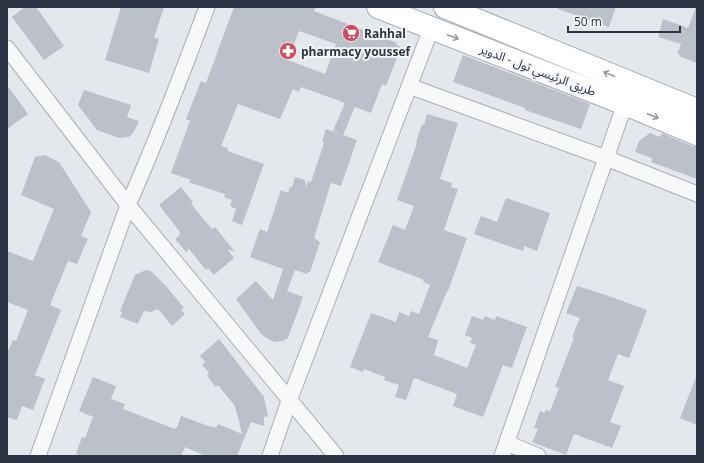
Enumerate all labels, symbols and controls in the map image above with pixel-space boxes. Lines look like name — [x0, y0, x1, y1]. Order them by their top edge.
scale bar — [568, 8, 680, 34]
text: 50 m — [574, 13, 602, 30]
supermarket icon: Rahhal — [341, 23, 361, 43]
place label: Rahhal — [364, 25, 406, 42]
one-way arrow — [447, 34, 459, 42]
street label: طريق الرئيسي تول - الدوير — [476, 40, 598, 102]
pharmacy icon: pharmacy youssef — [278, 41, 298, 61]
place label: pharmacy youssef — [301, 43, 411, 60]
one-way arrow — [604, 69, 616, 77]
one-way arrow — [646, 112, 658, 120]

